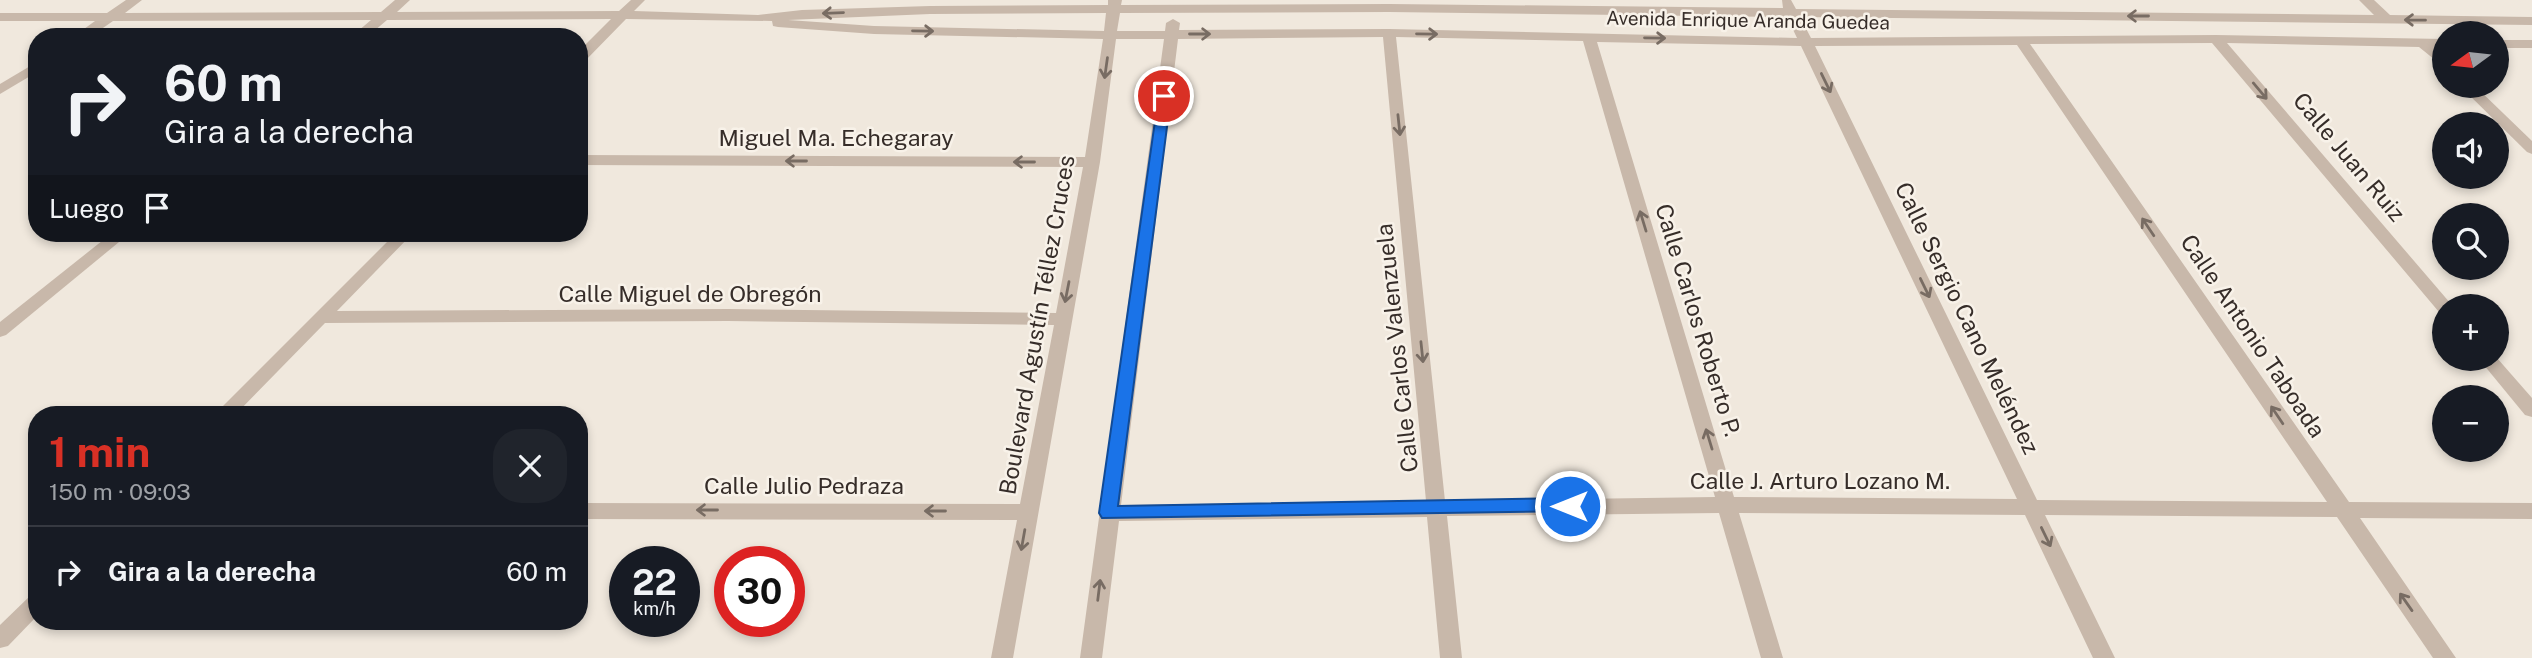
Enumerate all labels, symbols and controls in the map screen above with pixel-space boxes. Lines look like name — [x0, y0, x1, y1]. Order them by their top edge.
one-way arrow — [822, 6, 845, 20]
street label: Avenida Enrique Aranda Guedea — [1606, 7, 1890, 33]
one-way arrow — [2127, 9, 2150, 23]
one-way arrow — [2404, 13, 2427, 27]
north arrow — [2432, 21, 2510, 98]
map controls — [2432, 21, 2509, 462]
one-way arrow — [912, 24, 935, 37]
one-way arrow — [1416, 27, 1439, 41]
one-way arrow — [1188, 28, 1211, 41]
one-way arrow — [1643, 31, 1666, 45]
text: 60 m — [164, 54, 283, 112]
icon: right — [49, 56, 140, 147]
one-way arrow — [1099, 56, 1112, 78]
pin — [1134, 66, 1194, 126]
one-way arrow — [1820, 72, 1834, 93]
icon: arrive — [1145, 77, 1183, 115]
one-way arrow — [2252, 82, 2268, 100]
street label: Calle Juan Ruiz — [2288, 87, 2411, 226]
button: sound — [2432, 112, 2509, 189]
text: Gira a la derecha — [164, 113, 414, 150]
one-way arrow — [1393, 114, 1406, 136]
street label: Miguel Ma. Echegaray — [718, 124, 954, 151]
street label: Boulevard Agustín Téllez Cruces — [993, 153, 1080, 497]
one-way arrow — [785, 154, 808, 168]
one-way arrow — [1012, 155, 1035, 169]
street label: Calle Sergio Cano Meléndez — [1890, 178, 2045, 458]
icon: arrive — [138, 189, 176, 227]
text: Luego — [49, 193, 124, 224]
street label: Calle Carlos Roberto P. — [1650, 200, 1747, 439]
button: search — [2432, 203, 2509, 280]
one-way arrow — [1636, 211, 1649, 233]
one-way arrow — [2141, 218, 2155, 237]
street label: Calle Carlos Valenzuela — [1370, 222, 1423, 474]
street label: Calle Antonio Taboada — [2175, 229, 2331, 442]
one-way arrow — [1919, 277, 1933, 298]
street label: Calle Miguel de Obregón — [558, 280, 822, 307]
one-way arrow — [1059, 280, 1073, 303]
button: + — [2432, 294, 2509, 371]
one-way arrow — [1416, 340, 1429, 362]
button: − — [2432, 385, 2509, 462]
one-way arrow — [2270, 405, 2284, 425]
text: 1 min — [49, 427, 150, 476]
button: close — [493, 429, 567, 503]
one-way arrow — [1701, 429, 1714, 451]
street label: Calle J. Arturo Lozano M. — [1690, 467, 1950, 494]
position arrow — [1533, 469, 1607, 543]
street label: Calle Julio Pedraza — [704, 472, 904, 499]
text: 150 m · 09:03 — [49, 478, 191, 505]
one-way arrow — [696, 503, 719, 517]
one-way arrow — [924, 504, 947, 518]
one-way arrow — [2039, 526, 2053, 547]
one-way arrow — [1016, 528, 1029, 551]
speed limit sign: 30 — [714, 546, 805, 637]
icon: right — [49, 553, 87, 591]
text: Gira a la derecha — [108, 556, 316, 587]
text: 60 m — [506, 556, 567, 587]
text: 22 — [632, 562, 677, 603]
one-way arrow — [1093, 579, 1106, 602]
one-way arrow — [2399, 593, 2413, 612]
text: km/h — [633, 598, 676, 619]

